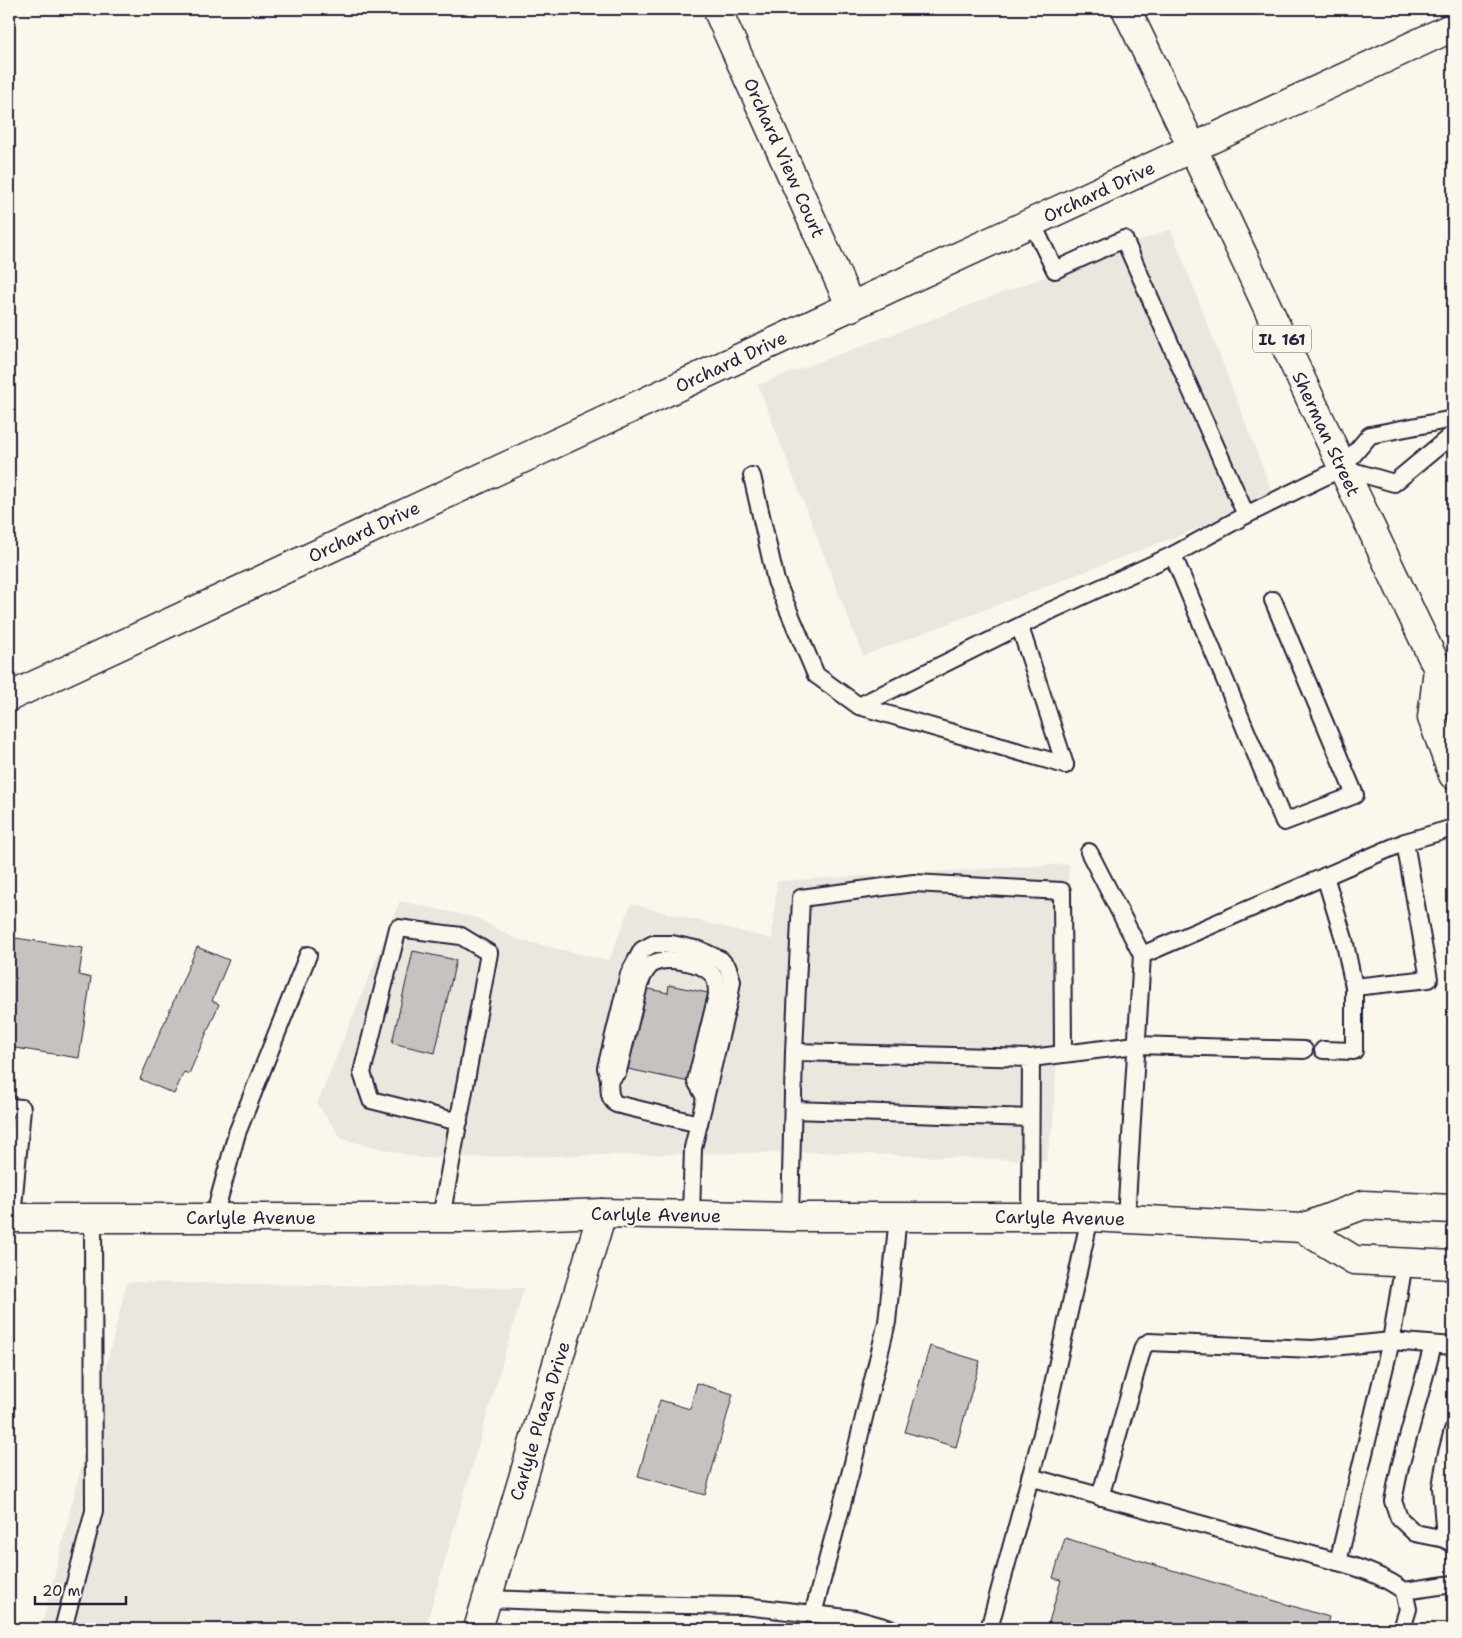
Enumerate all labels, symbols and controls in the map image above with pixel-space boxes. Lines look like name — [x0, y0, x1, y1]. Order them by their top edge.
street label: Orchard View Court — [738, 74, 830, 242]
street label: Orchard Drive — [1039, 156, 1159, 228]
street label: Orchard Drive — [671, 326, 791, 398]
road number: IL 161 — [1253, 326, 1311, 352]
street label: Sherman Street — [1287, 368, 1366, 501]
street label: Orchard Drive — [304, 496, 424, 568]
street label: Carlyle Avenue — [591, 1202, 721, 1228]
street label: Carlyle Avenue — [995, 1205, 1125, 1231]
street label: Carlyle Avenue — [186, 1206, 316, 1230]
street label: Carlyle Plaza Drive — [504, 1338, 576, 1504]
scale bar — [35, 1573, 126, 1605]
text: 20 m — [42, 1581, 81, 1601]

